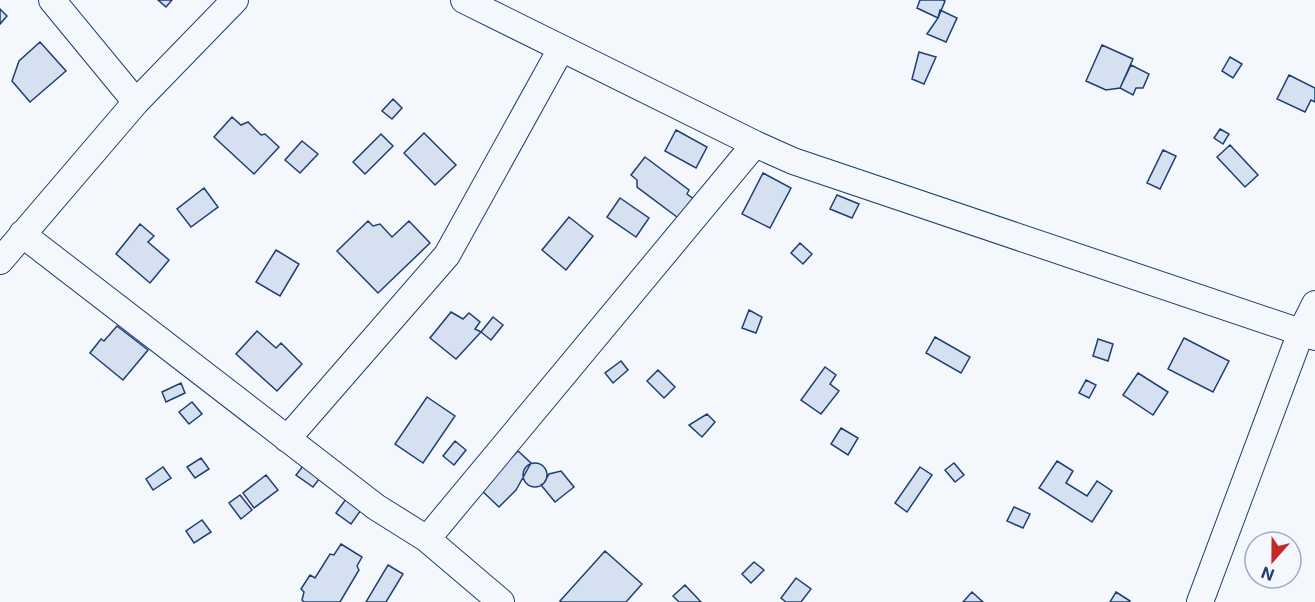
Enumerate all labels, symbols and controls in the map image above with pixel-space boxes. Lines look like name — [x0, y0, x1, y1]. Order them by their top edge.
north arrow — [1243, 530, 1303, 590]
text: N — [1258, 562, 1277, 586]

